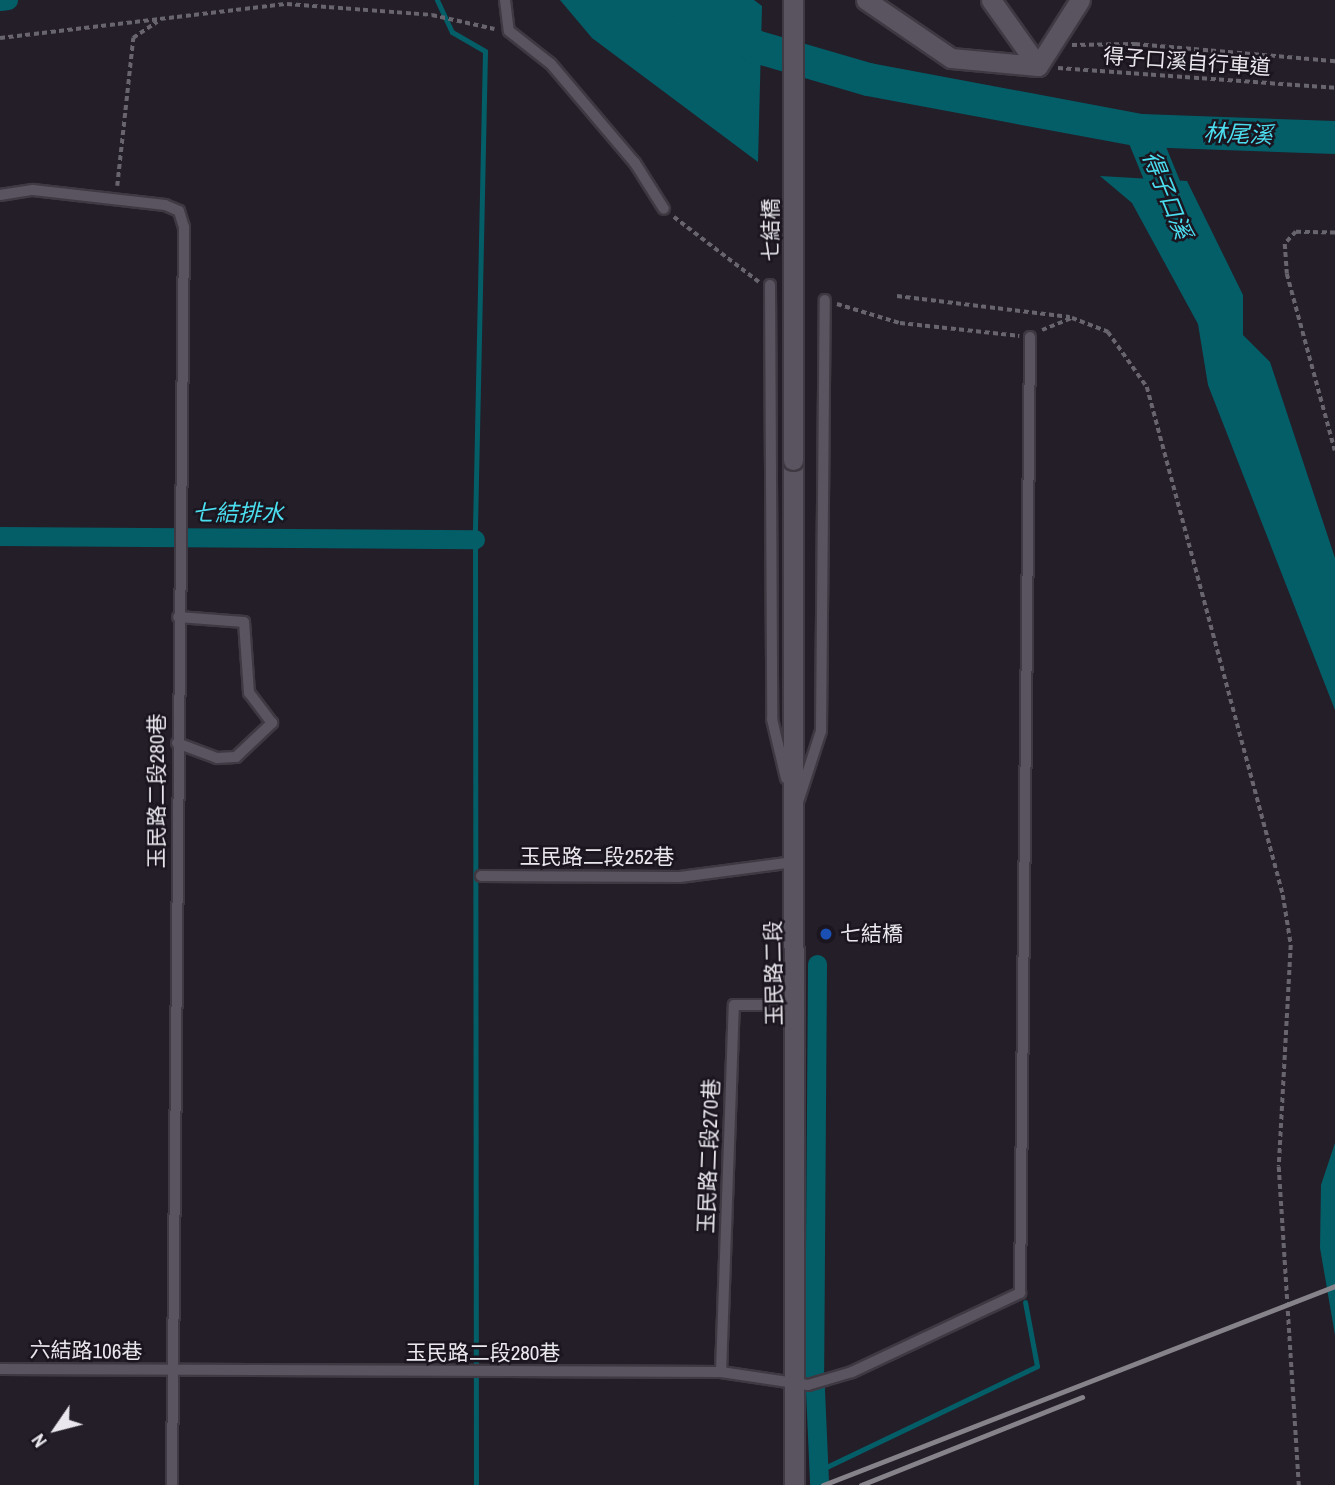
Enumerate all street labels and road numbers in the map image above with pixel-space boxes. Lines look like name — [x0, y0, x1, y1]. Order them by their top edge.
street label: 得子口溪自行車道 — [1102, 44, 1272, 80]
street label: 七結橋 — [758, 199, 784, 261]
street label: 玉民路二段280巷 — [144, 714, 170, 868]
street label: 玉民路二段252巷 — [520, 844, 674, 870]
street label: 玉民路二段 — [760, 920, 788, 1026]
street label: 玉民路二段270巷 — [694, 1078, 724, 1234]
street label: 六結路106巷 — [29, 1337, 143, 1365]
street label: 玉民路二段280巷 — [406, 1340, 560, 1366]

